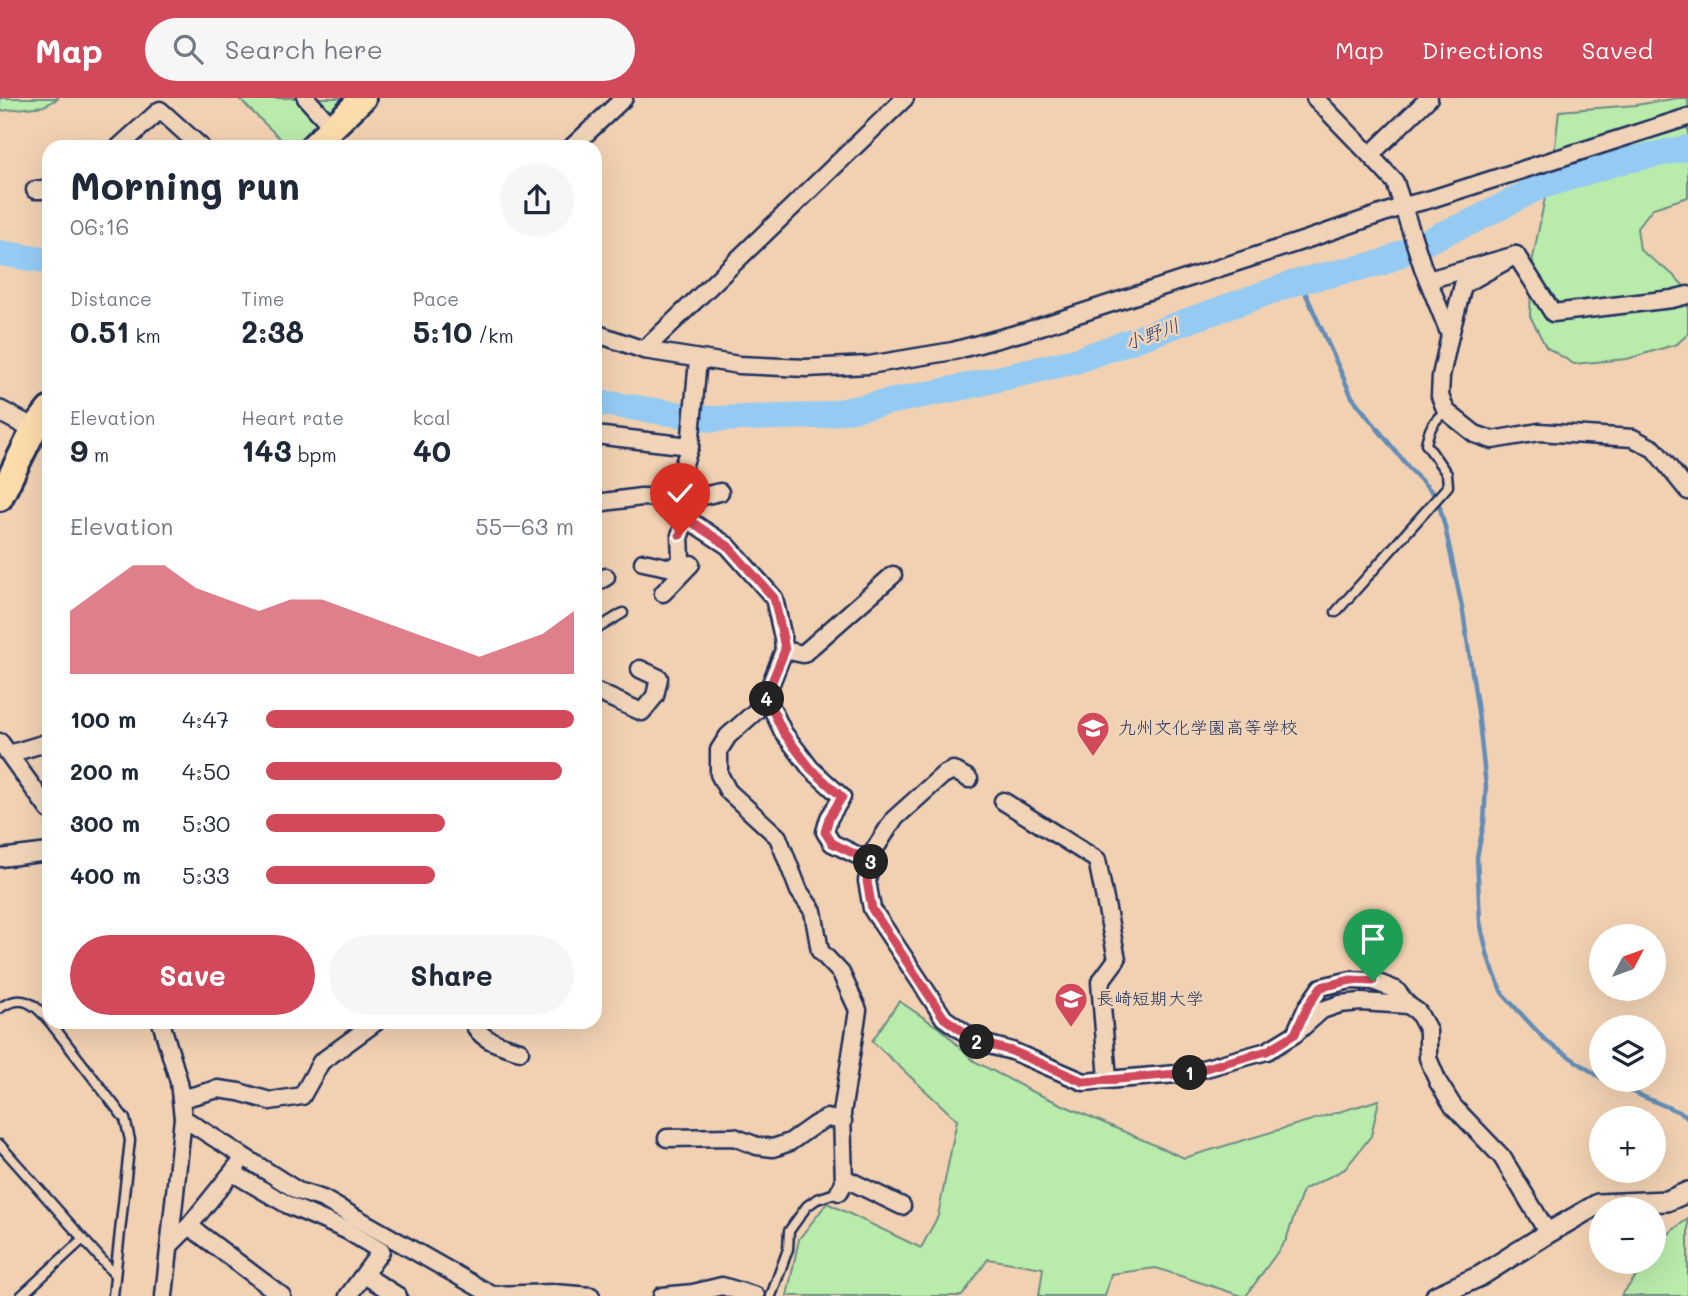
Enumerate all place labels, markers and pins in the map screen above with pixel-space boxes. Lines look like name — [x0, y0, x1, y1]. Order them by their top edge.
pin — [650, 463, 710, 535]
pin: 4 — [750, 682, 784, 716]
school or university icon: 九州文化学園高等学校 — [1074, 709, 1112, 758]
place label: 九州文化学園高等学校 — [1118, 715, 1298, 739]
pin: 3 — [854, 844, 888, 880]
pin — [1343, 909, 1403, 981]
school or university icon: 長崎短期大学 — [1052, 980, 1090, 1029]
place label: 長崎短期大学 — [1096, 986, 1204, 1010]
pin: 2 — [960, 1024, 995, 1060]
pin: 1 — [1172, 1056, 1208, 1090]

